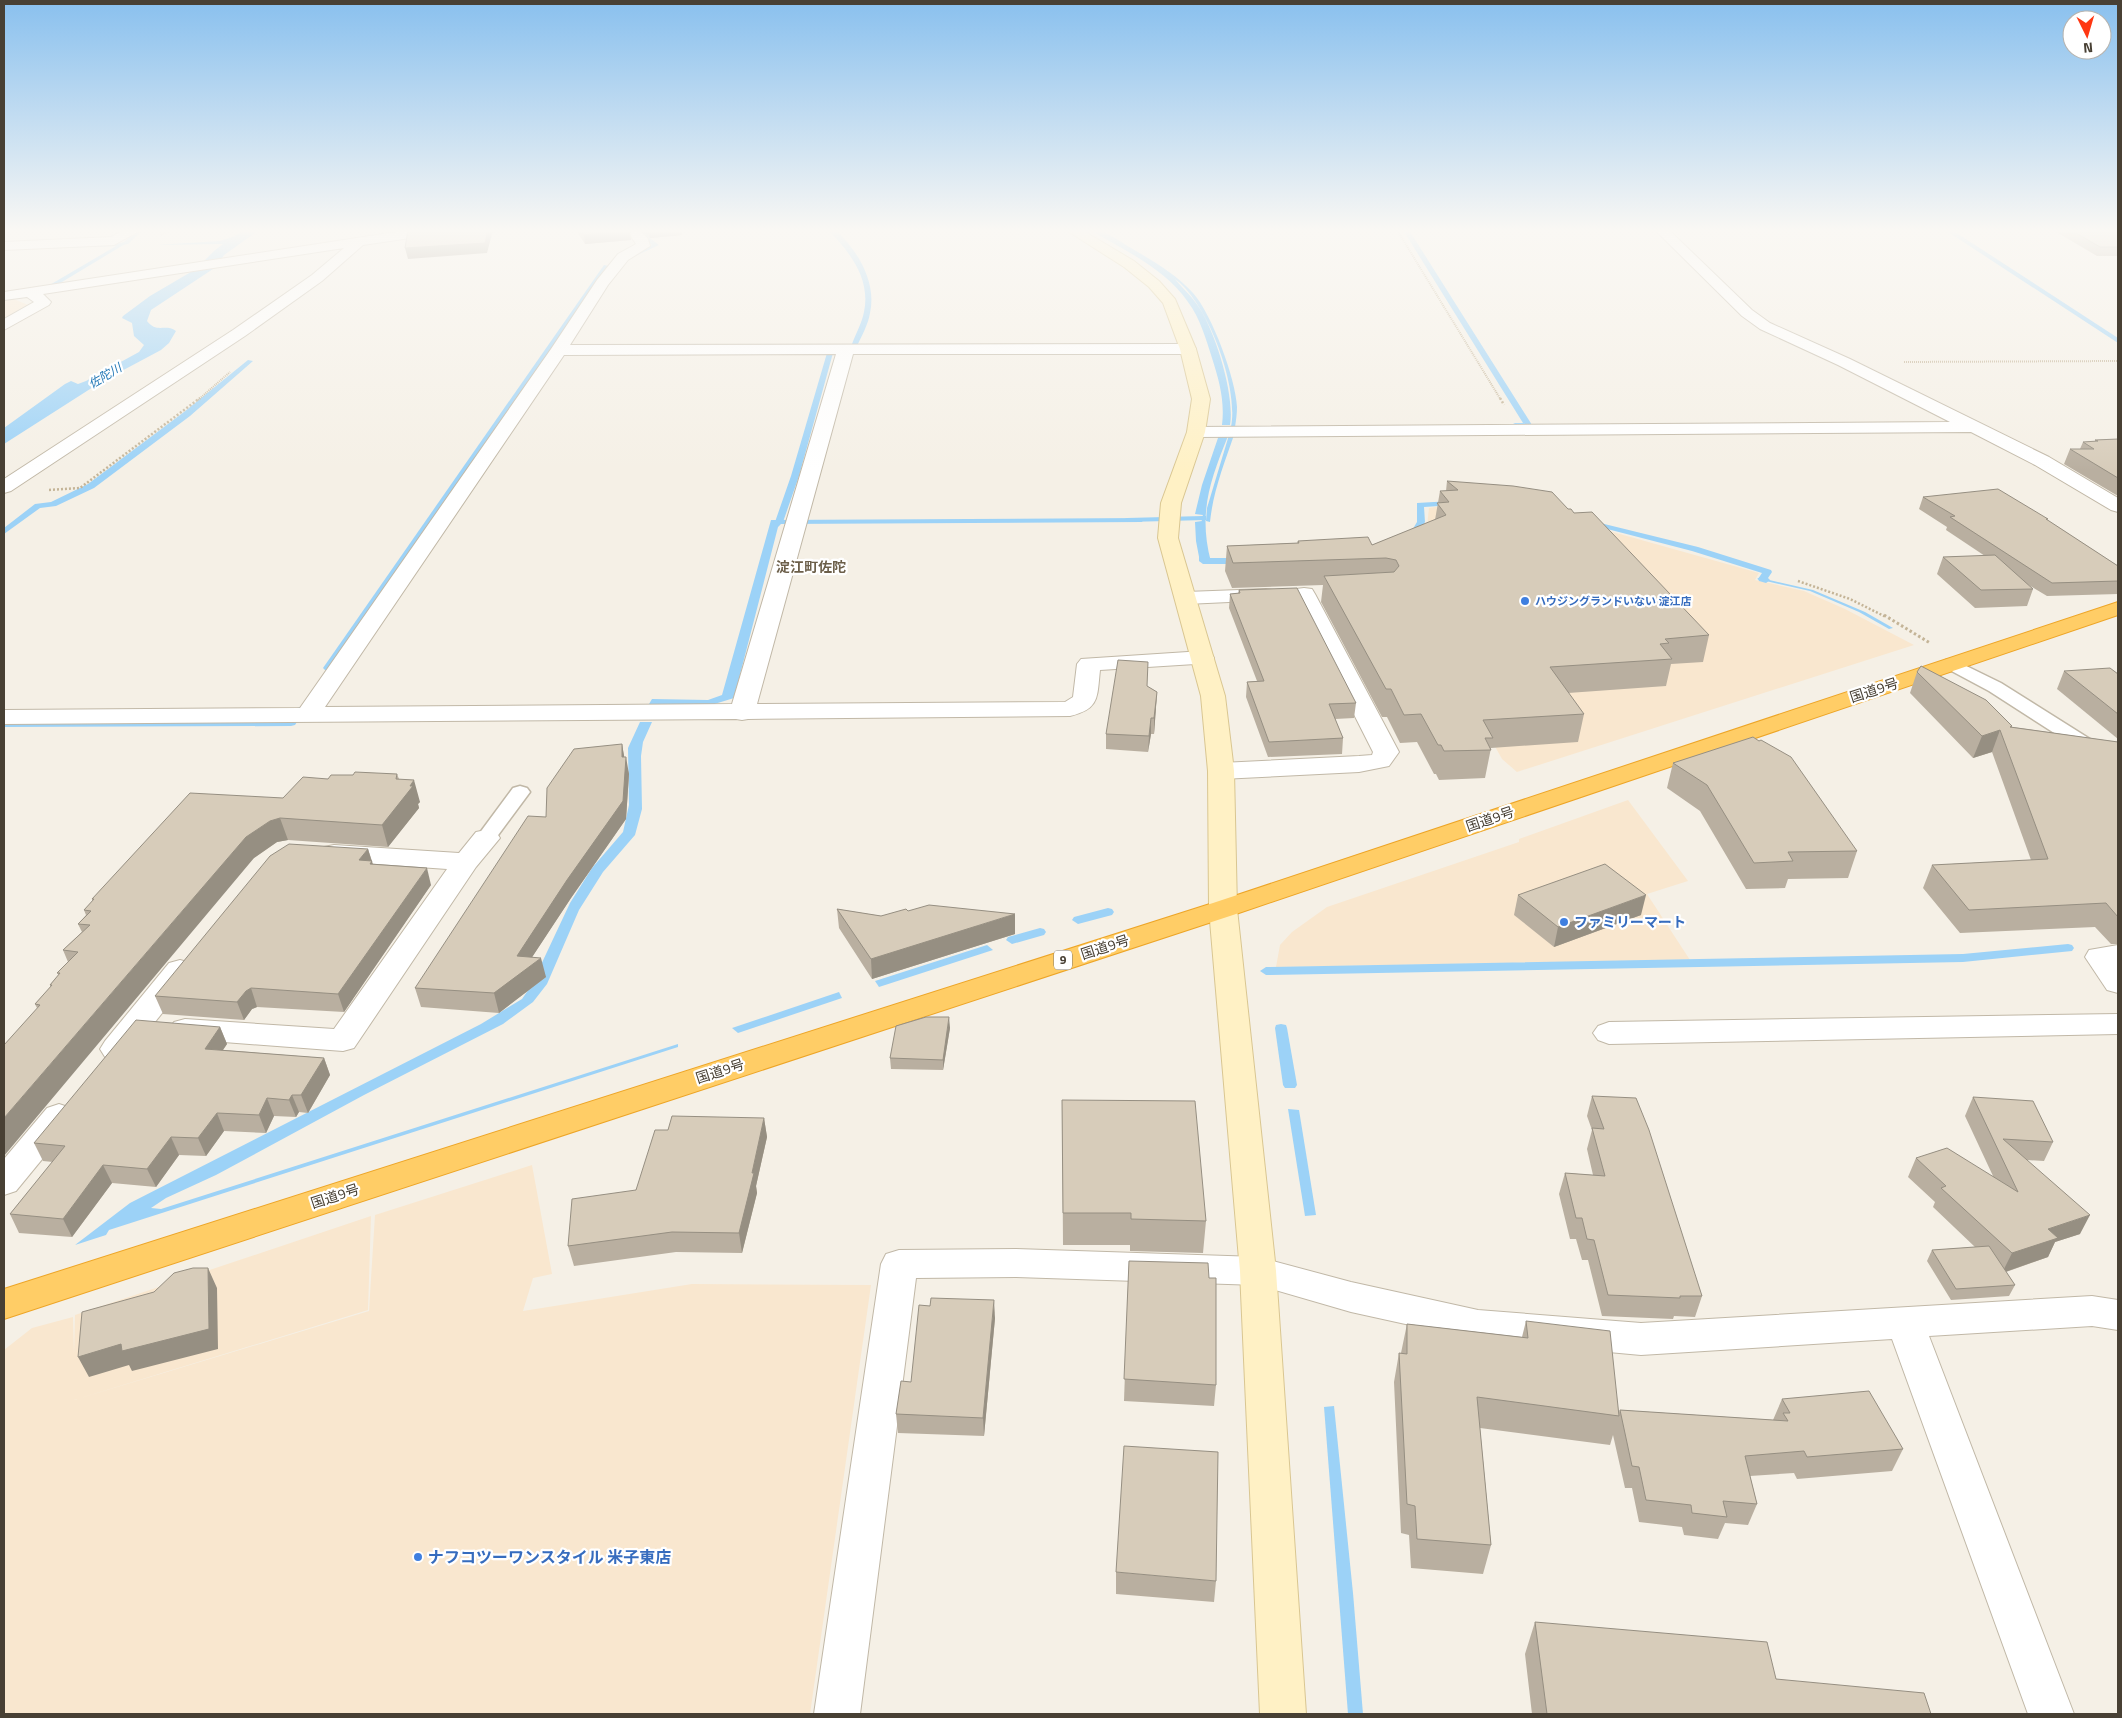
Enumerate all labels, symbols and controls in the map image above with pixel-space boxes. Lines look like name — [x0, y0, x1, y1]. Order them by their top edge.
north arrow — [2062, 10, 2112, 60]
text: N — [2082, 38, 2094, 59]
water label: 佐陀川 — [84, 357, 127, 393]
district label: 淀江町佐陀 — [776, 556, 846, 577]
place label: ハウジングランドいない 淀江店 — [1535, 593, 1691, 609]
marker: ハウジングランドいない 淀江店 — [1519, 595, 1531, 607]
street label: 国道9号 — [1847, 672, 1901, 707]
street label: 国道9号 — [1463, 800, 1517, 837]
place label: ファミリーマート — [1574, 911, 1686, 932]
marker: ファミリーマート — [1558, 916, 1570, 928]
street label: 国道9号 — [1078, 929, 1132, 964]
road number: 9 — [1054, 950, 1072, 970]
street label: 国道9号 — [693, 1053, 747, 1088]
street label: 国道9号 — [308, 1178, 362, 1213]
place label: ナフコツーワンスタイル 米子東店 — [428, 1545, 671, 1569]
marker: ナフコツーワンスタイル 米子東店 — [412, 1551, 424, 1563]

